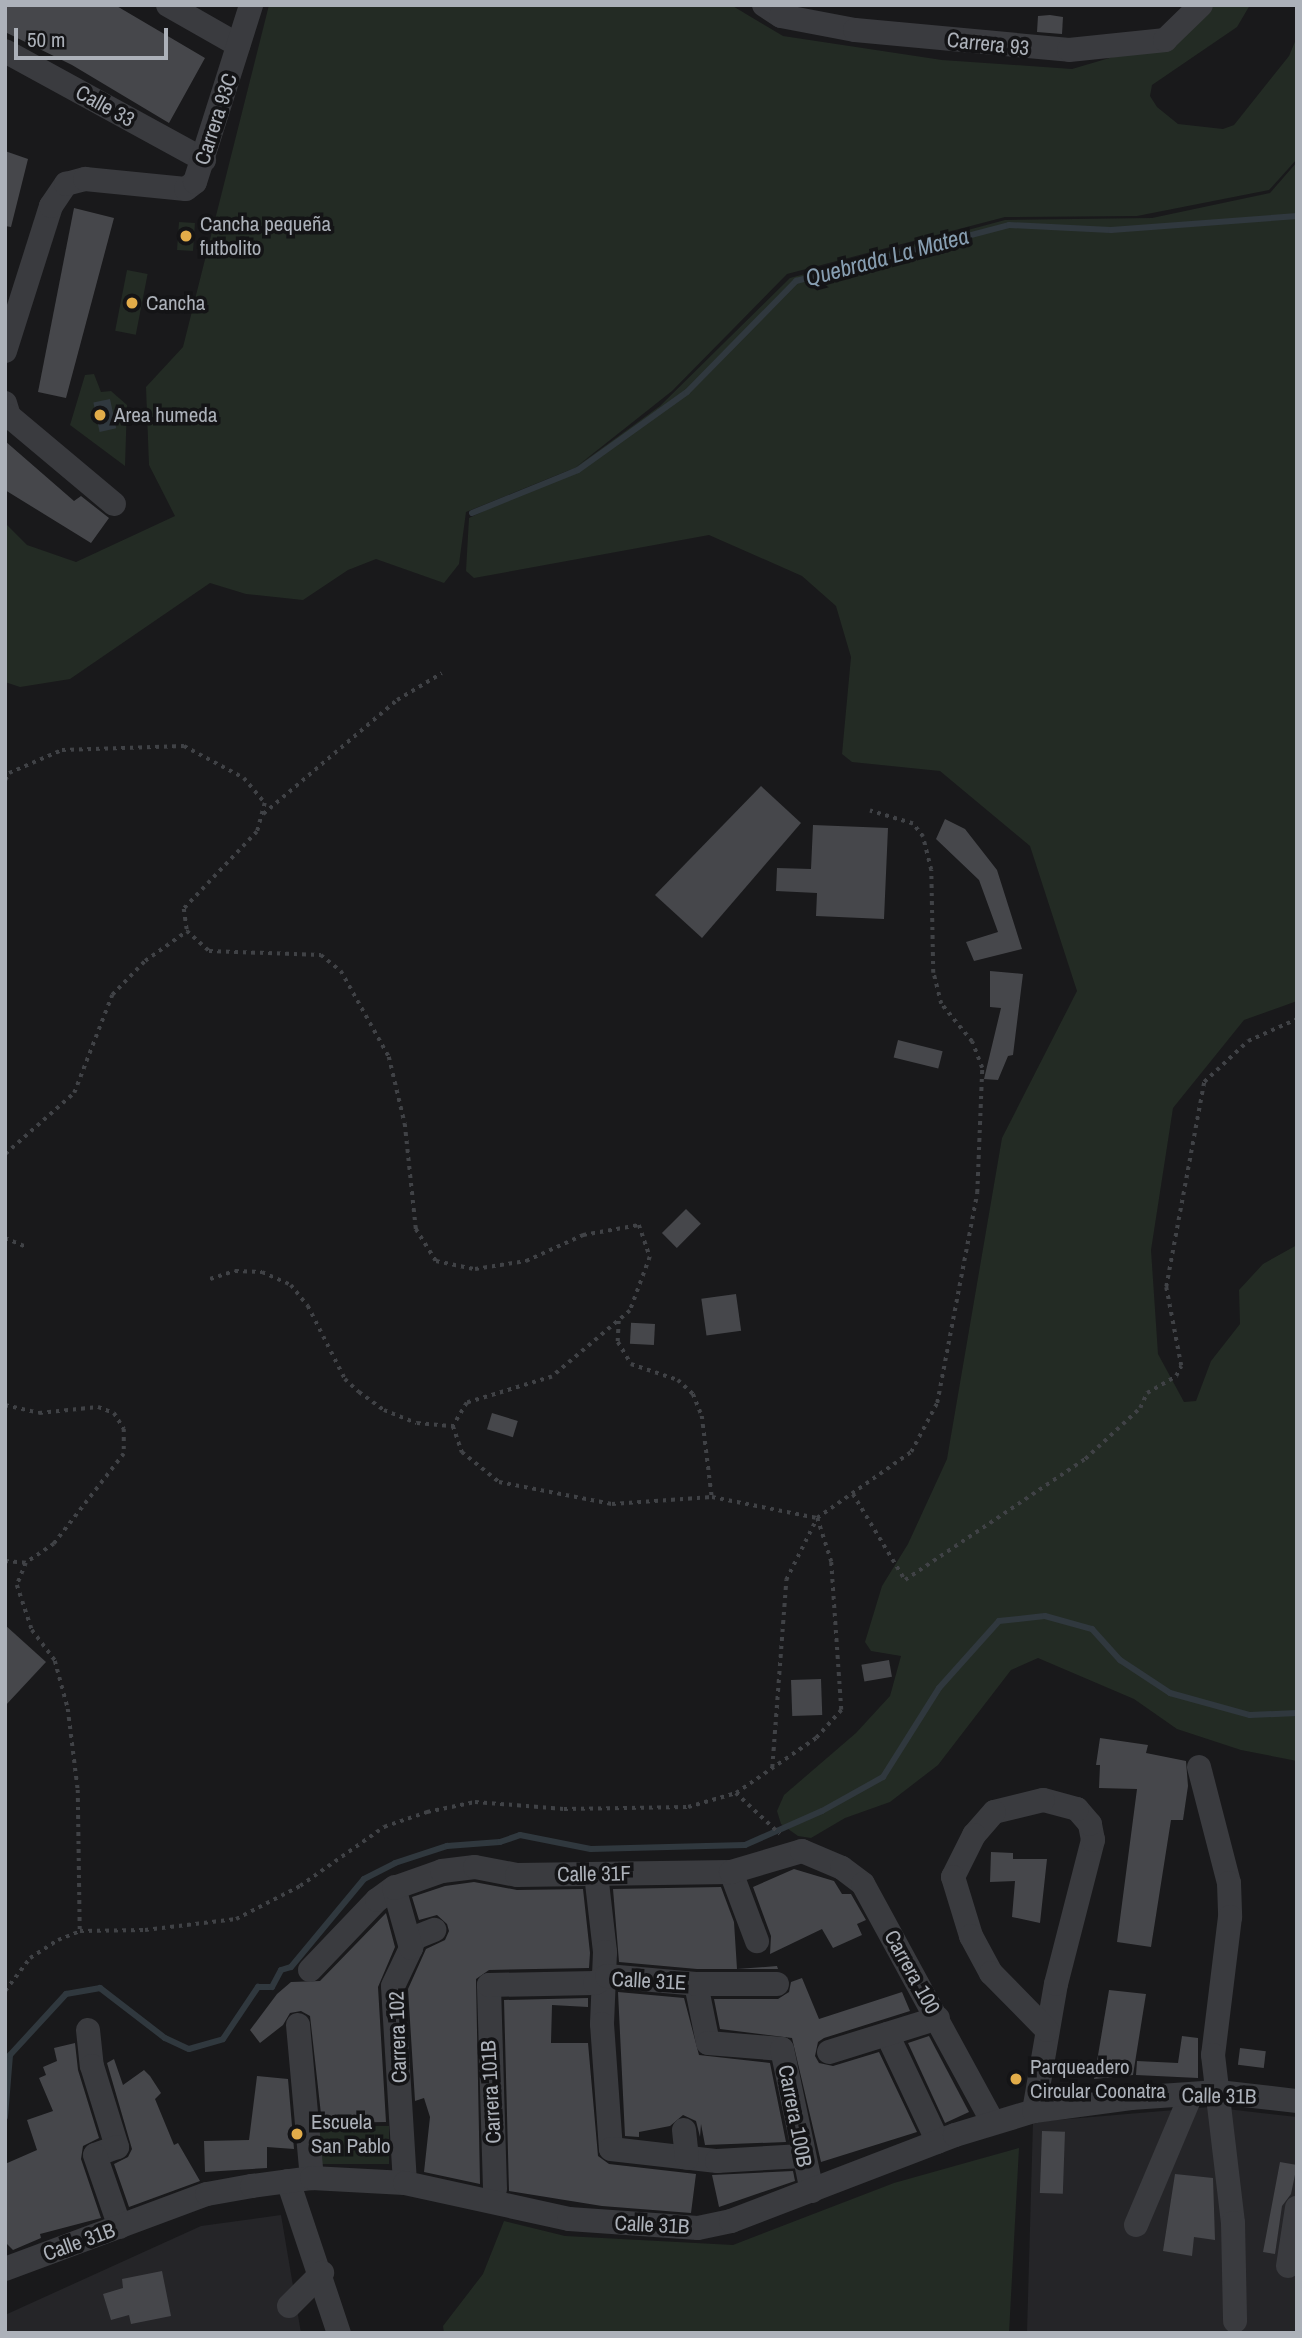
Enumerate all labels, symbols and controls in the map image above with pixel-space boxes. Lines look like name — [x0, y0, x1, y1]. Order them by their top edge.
scale bar — [18, 14, 172, 58]
text: 50 m — [27, 25, 65, 54]
street label: Carrera 93 — [946, 27, 1030, 61]
street label: Carrera 93C — [189, 70, 243, 168]
street label: Calle 33 — [71, 80, 139, 132]
place label: Cancha pequeña futbolito — [200, 211, 331, 261]
water label: Quebrada La Matea — [802, 222, 972, 292]
marker: Cancha pequeña futbolito — [178, 228, 194, 244]
place label: Cancha — [146, 290, 205, 316]
marker: Cancha — [124, 295, 140, 311]
place label: Area humeda — [114, 402, 217, 428]
marker: Area humeda — [92, 407, 108, 423]
street label: Calle 31F — [557, 1861, 631, 1887]
street label: Carrera 100 — [879, 1926, 945, 2018]
street label: Calle 31E — [611, 1966, 687, 1996]
street label: Carrera 102 — [384, 1991, 412, 2083]
street label: Carrera 101B — [476, 2040, 506, 2144]
place label: Parqueadero Circular Coonatra — [1030, 2054, 1166, 2104]
street label: Carrera 100B — [773, 2063, 817, 2169]
marker: Parqueadero Circular Coonatra — [1008, 2071, 1024, 2087]
street label: Calle 31B — [1181, 2083, 1257, 2109]
place label: Escuela San Pablo — [311, 2109, 390, 2159]
marker: Escuela San Pablo — [289, 2126, 305, 2142]
street label: Calle 31B — [614, 2210, 690, 2240]
street label: Calle 31B — [40, 2217, 118, 2267]

